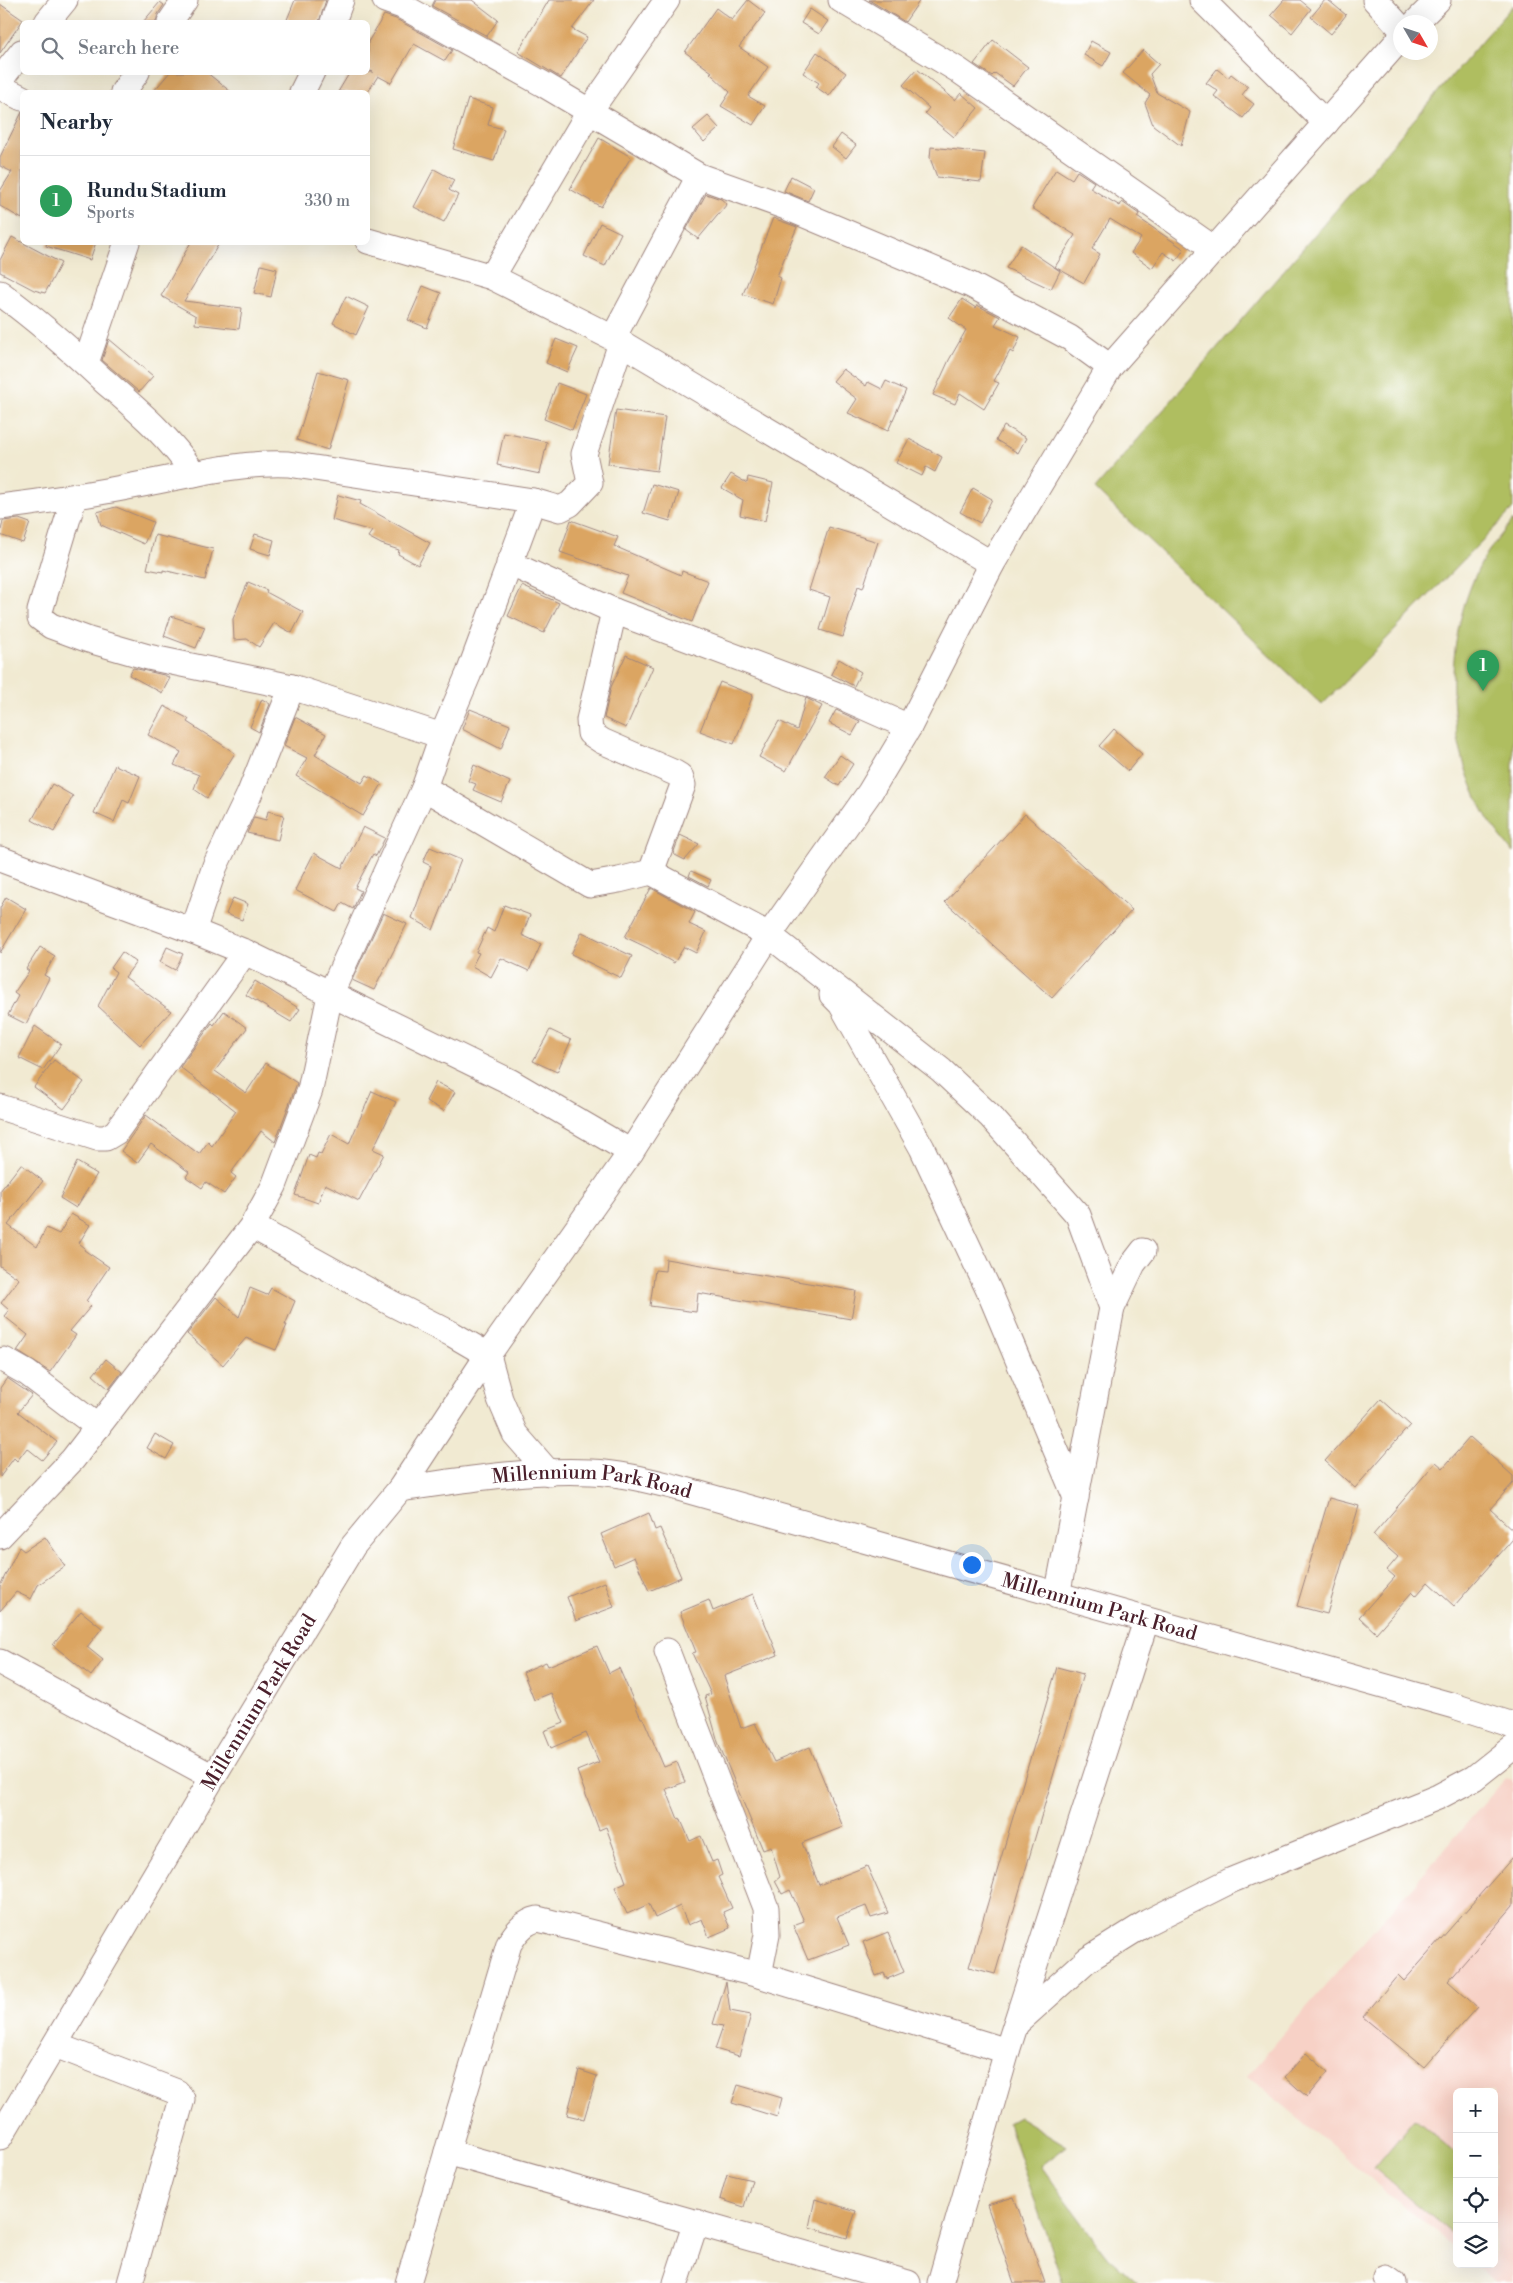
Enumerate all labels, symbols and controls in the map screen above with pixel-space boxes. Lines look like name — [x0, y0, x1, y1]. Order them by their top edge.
north arrow — [1393, 15, 1438, 60]
search box — [20, 20, 370, 75]
icon: search — [38, 34, 66, 62]
text: Search here — [78, 36, 179, 60]
text: Nearby — [40, 110, 113, 136]
text: Rundu Stadium — [87, 179, 227, 203]
text: 1 — [52, 191, 60, 211]
text: 330 m — [304, 191, 350, 211]
text: Sports — [87, 203, 134, 223]
pin: 1 — [1467, 650, 1499, 691]
street label: Millennium Park Road — [491, 1460, 695, 1505]
your location — [959, 1552, 985, 1578]
street label: Millennium Park Road — [999, 1568, 1200, 1647]
street label: Millennium Park Road — [197, 1609, 323, 1796]
map controls — [1453, 2088, 1498, 2268]
button: + — [1453, 2088, 1498, 2133]
button: − — [1453, 2133, 1498, 2178]
button: locate — [1453, 2178, 1498, 2223]
button: layers — [1453, 2223, 1498, 2268]

